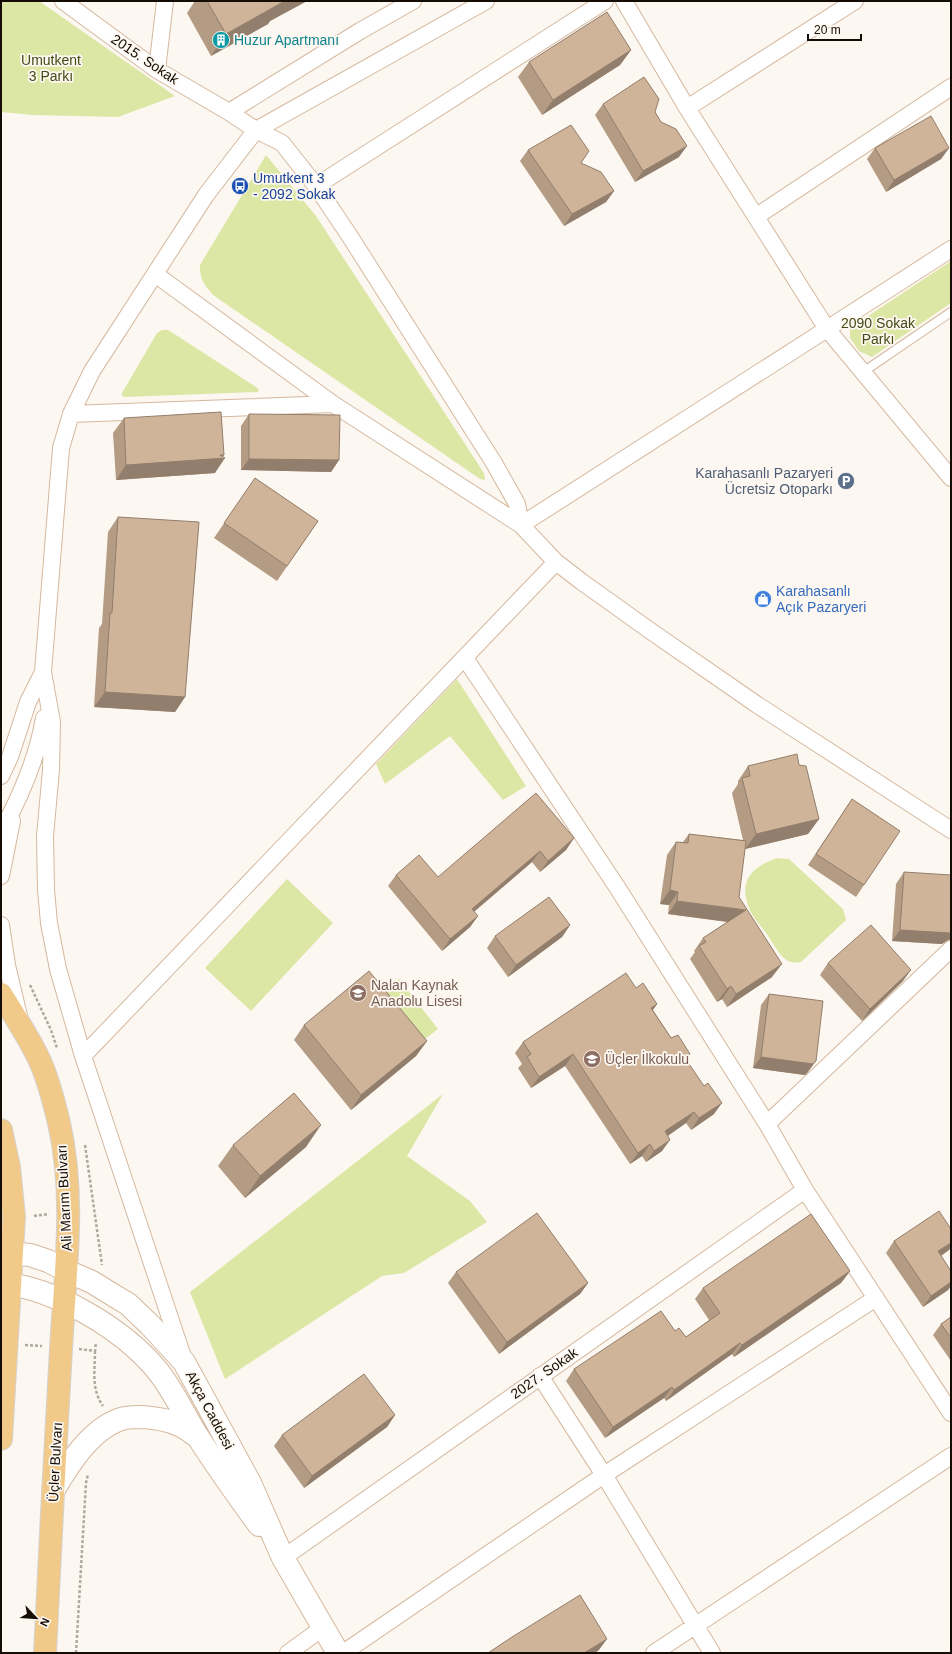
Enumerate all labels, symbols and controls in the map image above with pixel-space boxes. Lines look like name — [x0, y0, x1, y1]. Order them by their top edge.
scale bar — [808, 16, 861, 42]
text: 20 m — [814, 23, 841, 37]
building icon: Huzur Apartmanı — [211, 30, 231, 50]
street label: 2015. Sokak — [108, 31, 183, 88]
place label: Huzur Apartmanı — [234, 32, 339, 48]
park label: Umutkent 3 Parkı — [21, 52, 81, 84]
place label: Umutkent 3 - 2092 Sokak — [253, 170, 336, 202]
bus stop icon: Umutkent 3 - 2092 Sokak — [230, 176, 250, 196]
park label: 2090 Sokak Parkı — [841, 315, 916, 347]
place label: Karahasanlı Pazaryeri Ücretsiz Otoparkı — [695, 465, 833, 497]
parking icon: Karahasanlı Pazaryeri Ücretsiz Otoparkı — [836, 471, 856, 491]
place label: Karahasanlı Açık Pazaryeri — [776, 583, 866, 615]
shop icon: Karahasanlı Açık Pazaryeri — [753, 589, 773, 609]
place label: Nalan Kaynak Anadolu Lisesi — [371, 977, 462, 1009]
school or university icon: Nalan Kaynak Anadolu Lisesi — [348, 983, 368, 1003]
school or university icon: Üçler İlkokulu — [582, 1049, 602, 1069]
place label: Üçler İlkokulu — [605, 1050, 689, 1067]
street label: Ali Marım Bulvarı — [53, 1144, 75, 1252]
street label: 2027. Sokak — [508, 1344, 581, 1402]
street label: Akça Caddesi — [183, 1368, 237, 1452]
street label: Üçler Bulvarı — [44, 1422, 65, 1502]
north arrow — [16, 1598, 56, 1638]
text: N — [38, 1616, 52, 1628]

